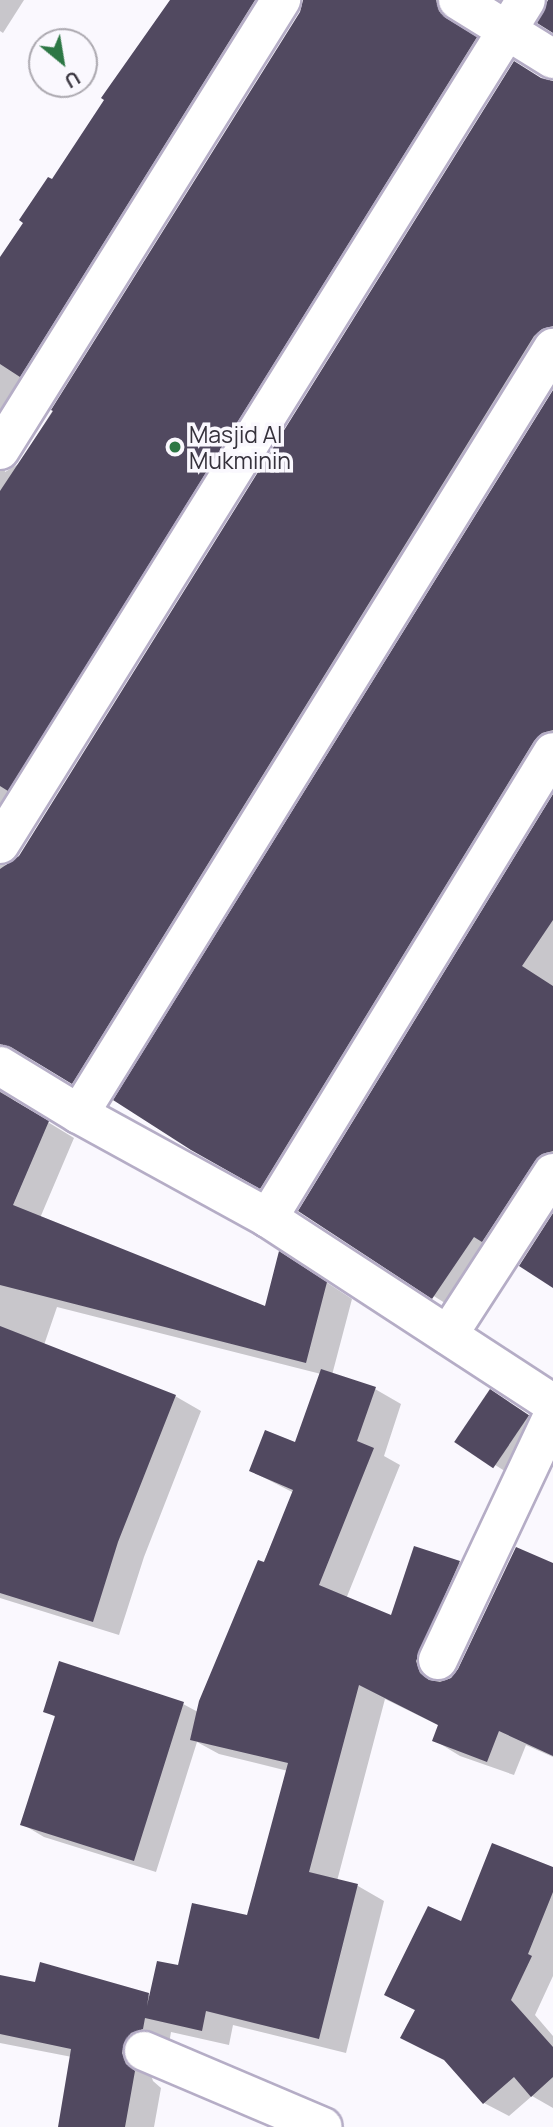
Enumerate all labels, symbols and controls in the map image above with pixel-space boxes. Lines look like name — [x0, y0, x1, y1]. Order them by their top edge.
north arrow — [28, 28, 98, 98]
text: U — [60, 65, 85, 94]
place label: Masjid Al Mukminin — [189, 420, 291, 474]
marker: Masjid Al Mukminin — [167, 439, 183, 455]

